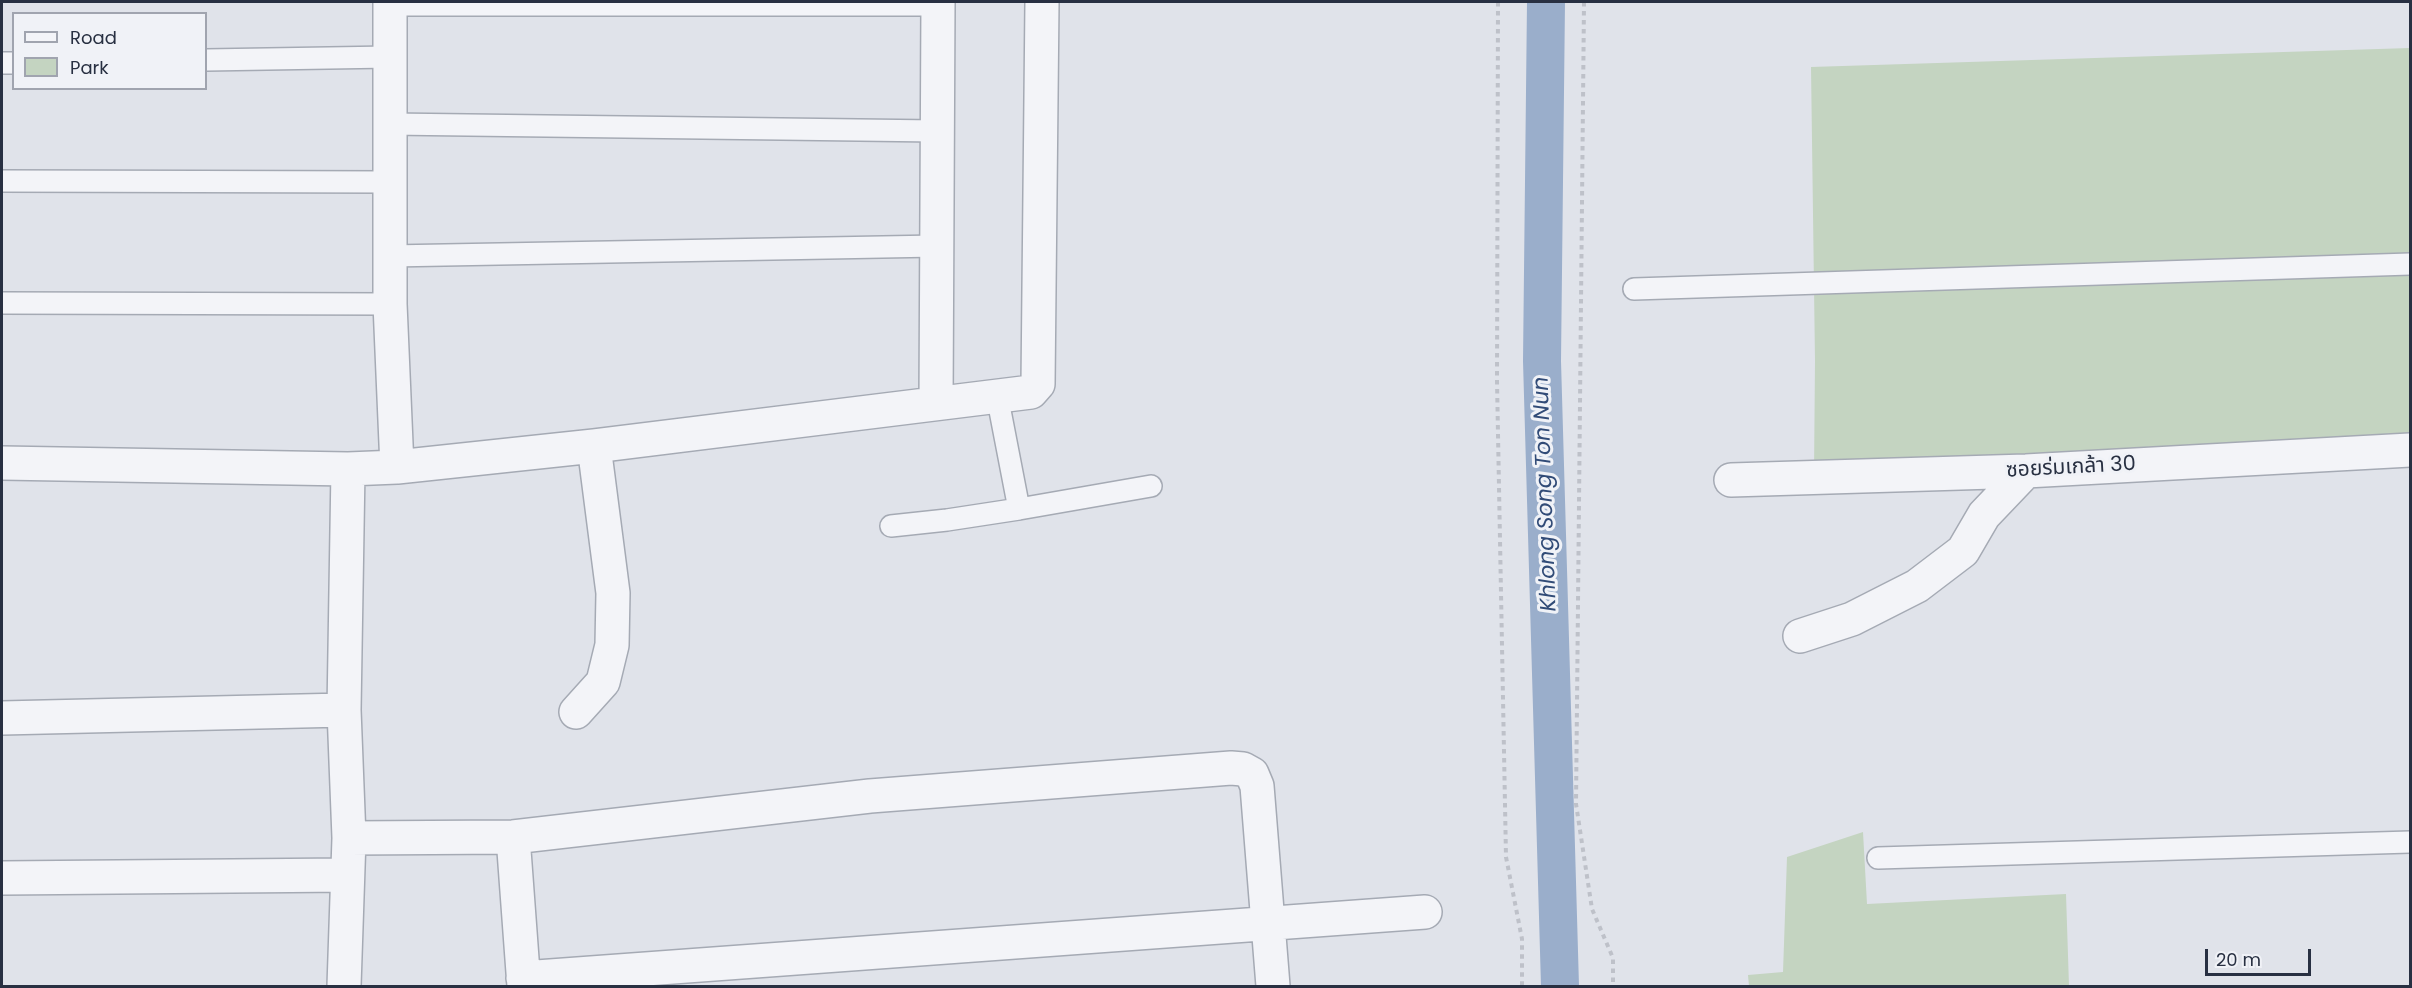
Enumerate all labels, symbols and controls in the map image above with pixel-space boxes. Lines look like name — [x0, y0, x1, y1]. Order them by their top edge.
legend — [12, 12, 207, 90]
text: Road — [70, 25, 117, 50]
text: Park — [70, 55, 109, 80]
water label: Khlong Song Ton Nun — [1529, 376, 1563, 612]
street label: ซอยร่มเกล้า 30 — [2006, 452, 2136, 484]
scale bar — [2208, 937, 2314, 975]
text: 20 m — [2216, 947, 2261, 972]

